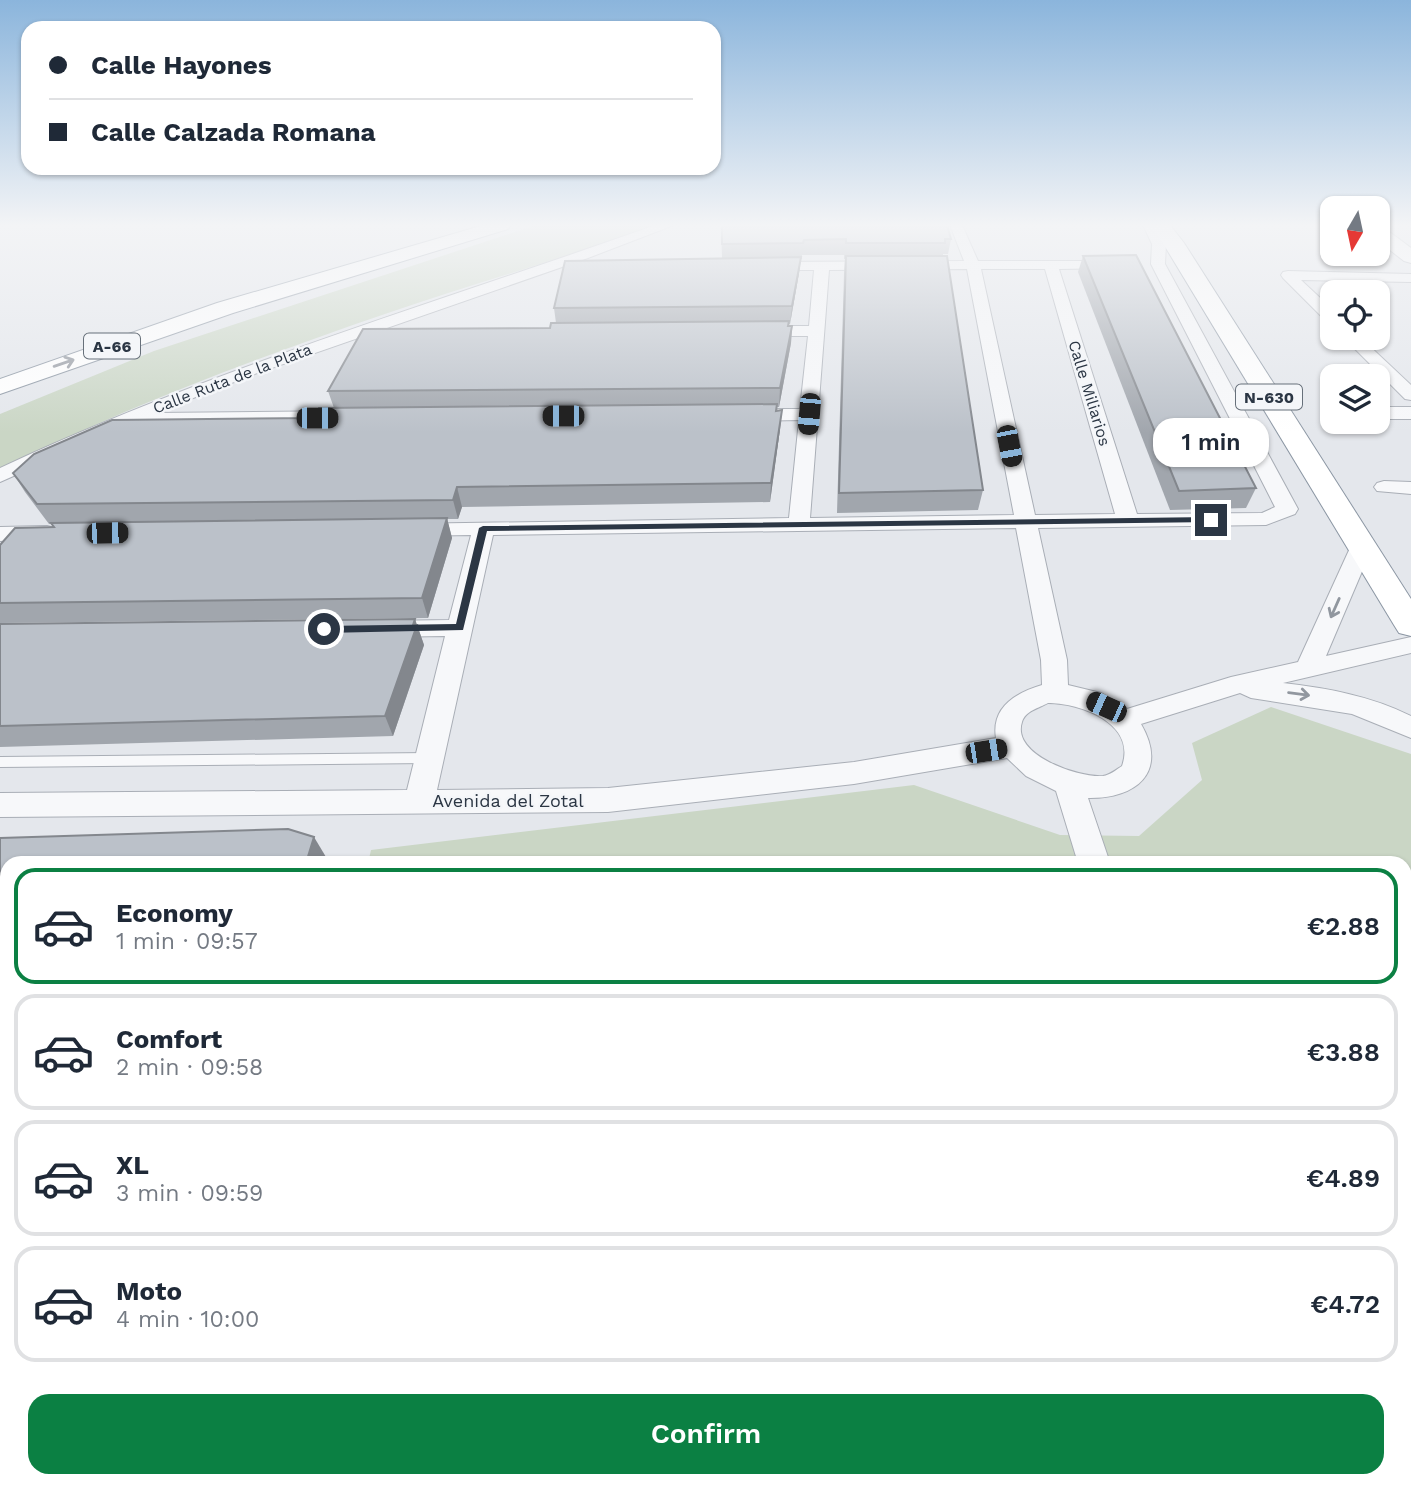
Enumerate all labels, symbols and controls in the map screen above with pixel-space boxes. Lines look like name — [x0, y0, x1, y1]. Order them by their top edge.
text: Calle Hayones — [91, 50, 272, 80]
text: Calle Calzada Romana — [91, 117, 376, 147]
north arrow — [1320, 196, 1390, 266]
map controls — [1320, 196, 1390, 434]
button: locate — [1320, 280, 1390, 350]
road number: A-66 — [84, 334, 140, 358]
street label: Calle Miliarios — [1064, 338, 1115, 448]
street label: Calle Ruta de la Plata — [150, 339, 314, 418]
one-way arrow — [52, 356, 74, 368]
button: layers — [1320, 364, 1390, 434]
road number: N-630 — [1236, 384, 1302, 410]
car — [797, 392, 822, 436]
car — [543, 406, 585, 427]
car — [297, 408, 339, 429]
callout: 1 min — [1153, 419, 1269, 468]
car — [995, 423, 1024, 469]
text: 1 min — [1181, 429, 1241, 456]
route end — [1195, 504, 1227, 536]
car — [86, 522, 129, 544]
one-way arrow — [1327, 597, 1340, 618]
route start — [308, 613, 340, 645]
one-way arrow — [1287, 688, 1310, 701]
car — [1083, 689, 1130, 725]
car — [964, 737, 1009, 765]
street label: Avenida del Zotal — [432, 790, 584, 811]
icon: car — [32, 895, 95, 958]
text: Economy — [116, 898, 233, 928]
text: €2.88 — [1307, 911, 1380, 941]
text: 1 min · 09:57 — [116, 928, 258, 955]
icon: car — [32, 1021, 95, 1084]
text: Comfort — [116, 1024, 222, 1054]
text: €3.88 — [1307, 1037, 1380, 1067]
text: 2 min · 09:58 — [116, 1054, 263, 1081]
icon: car — [32, 1147, 95, 1210]
text: XL — [116, 1150, 149, 1180]
text: €4.89 — [1306, 1163, 1380, 1193]
text: 3 min · 09:59 — [116, 1180, 263, 1207]
icon: car — [32, 1273, 95, 1336]
text: Moto — [116, 1276, 182, 1306]
text: €4.72 — [1310, 1289, 1380, 1319]
text: 4 min · 10:00 — [116, 1306, 259, 1333]
button: Confirm — [28, 1394, 1384, 1474]

